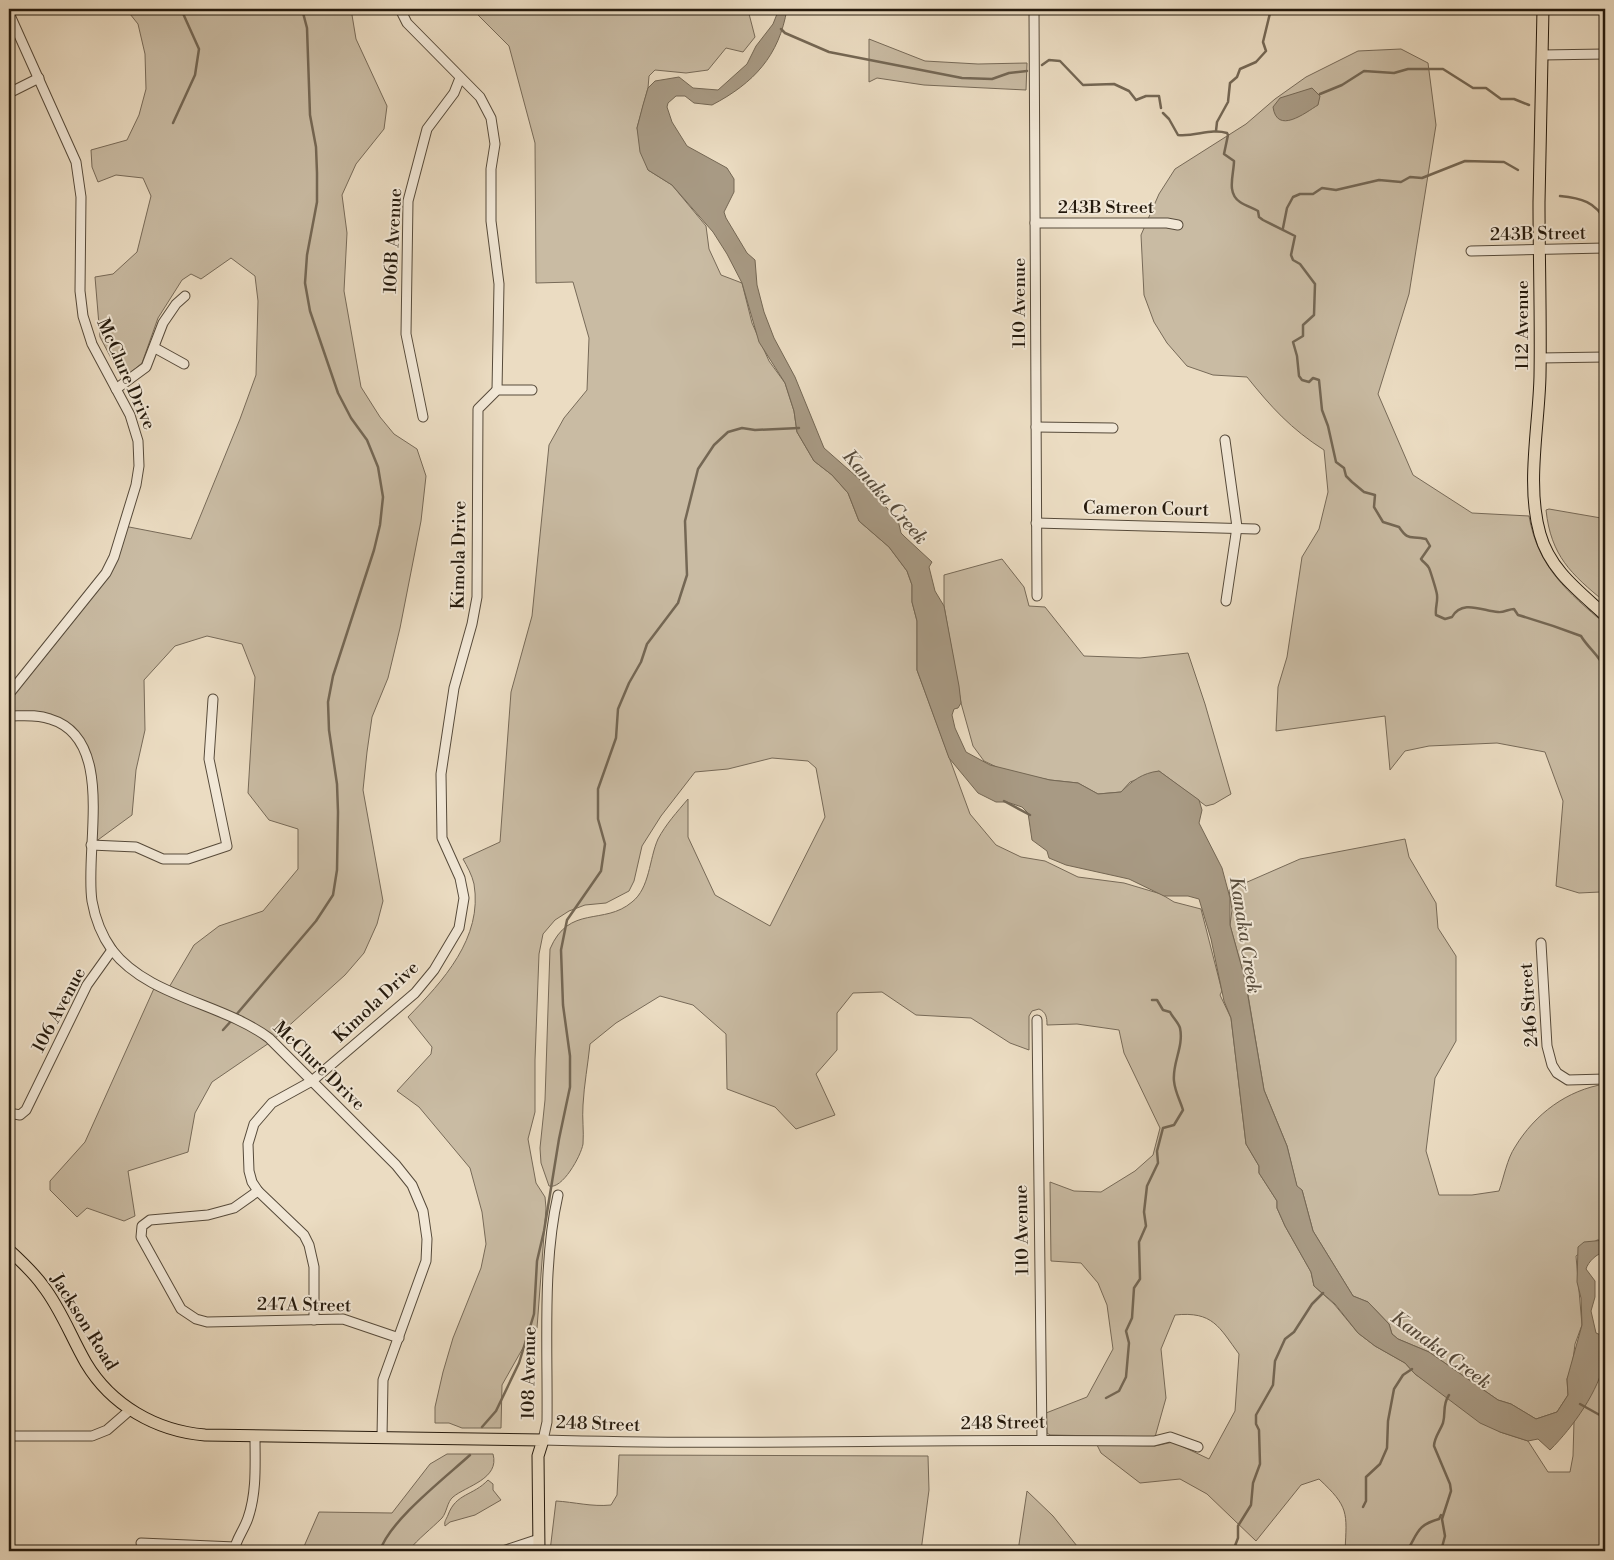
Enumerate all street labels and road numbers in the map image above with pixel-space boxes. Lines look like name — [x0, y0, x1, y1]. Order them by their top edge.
street label: 106B Avenue — [379, 188, 407, 294]
street label: 243B Street — [1058, 196, 1155, 219]
street label: 243B Street — [1490, 222, 1587, 246]
street label: 110 Avenue — [1008, 258, 1031, 348]
street label: 112 Avenue — [1511, 280, 1534, 370]
street label: McClure Drive — [91, 315, 161, 433]
street label: Cameron Court — [1083, 496, 1210, 522]
street label: Kimola Drive — [447, 500, 471, 610]
street label: Kimola Drive — [328, 956, 424, 1048]
street label: 246 Street — [1515, 961, 1543, 1048]
street label: 106 Avenue — [27, 964, 91, 1056]
street label: McClure Drive — [268, 1016, 370, 1116]
street label: 110 Avenue — [1010, 1185, 1034, 1275]
street label: Jackson Road — [45, 1268, 123, 1375]
street label: 247A Street — [257, 1293, 352, 1317]
street label: 108 Avenue — [517, 1326, 541, 1420]
street label: 248 Street — [555, 1411, 641, 1437]
street label: 248 Street — [960, 1411, 1046, 1435]

